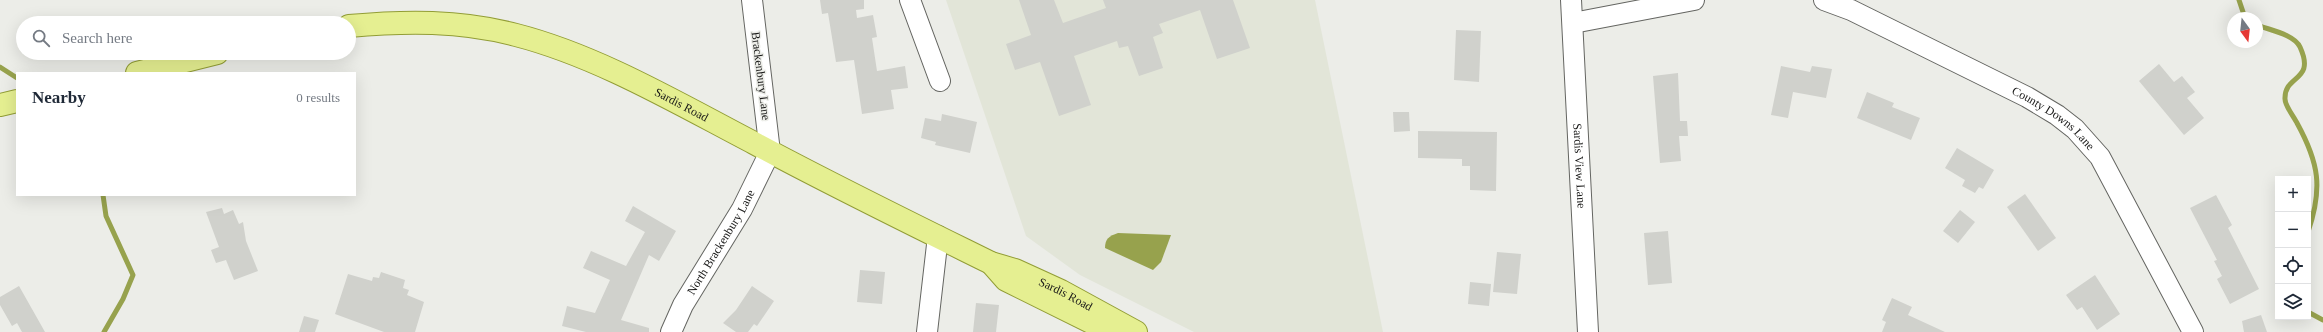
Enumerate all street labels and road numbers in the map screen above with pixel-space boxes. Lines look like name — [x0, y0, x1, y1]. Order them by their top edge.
street label: Brackenbury Lane — [749, 31, 773, 121]
street label: County Downs Lane — [2010, 84, 2097, 153]
street label: Sardis Road — [652, 85, 711, 124]
street label: Sardis View Lane — [1570, 123, 1589, 209]
street label: North Brackenbury Lane — [684, 187, 757, 297]
street label: Sardis Road — [1037, 275, 1095, 314]

